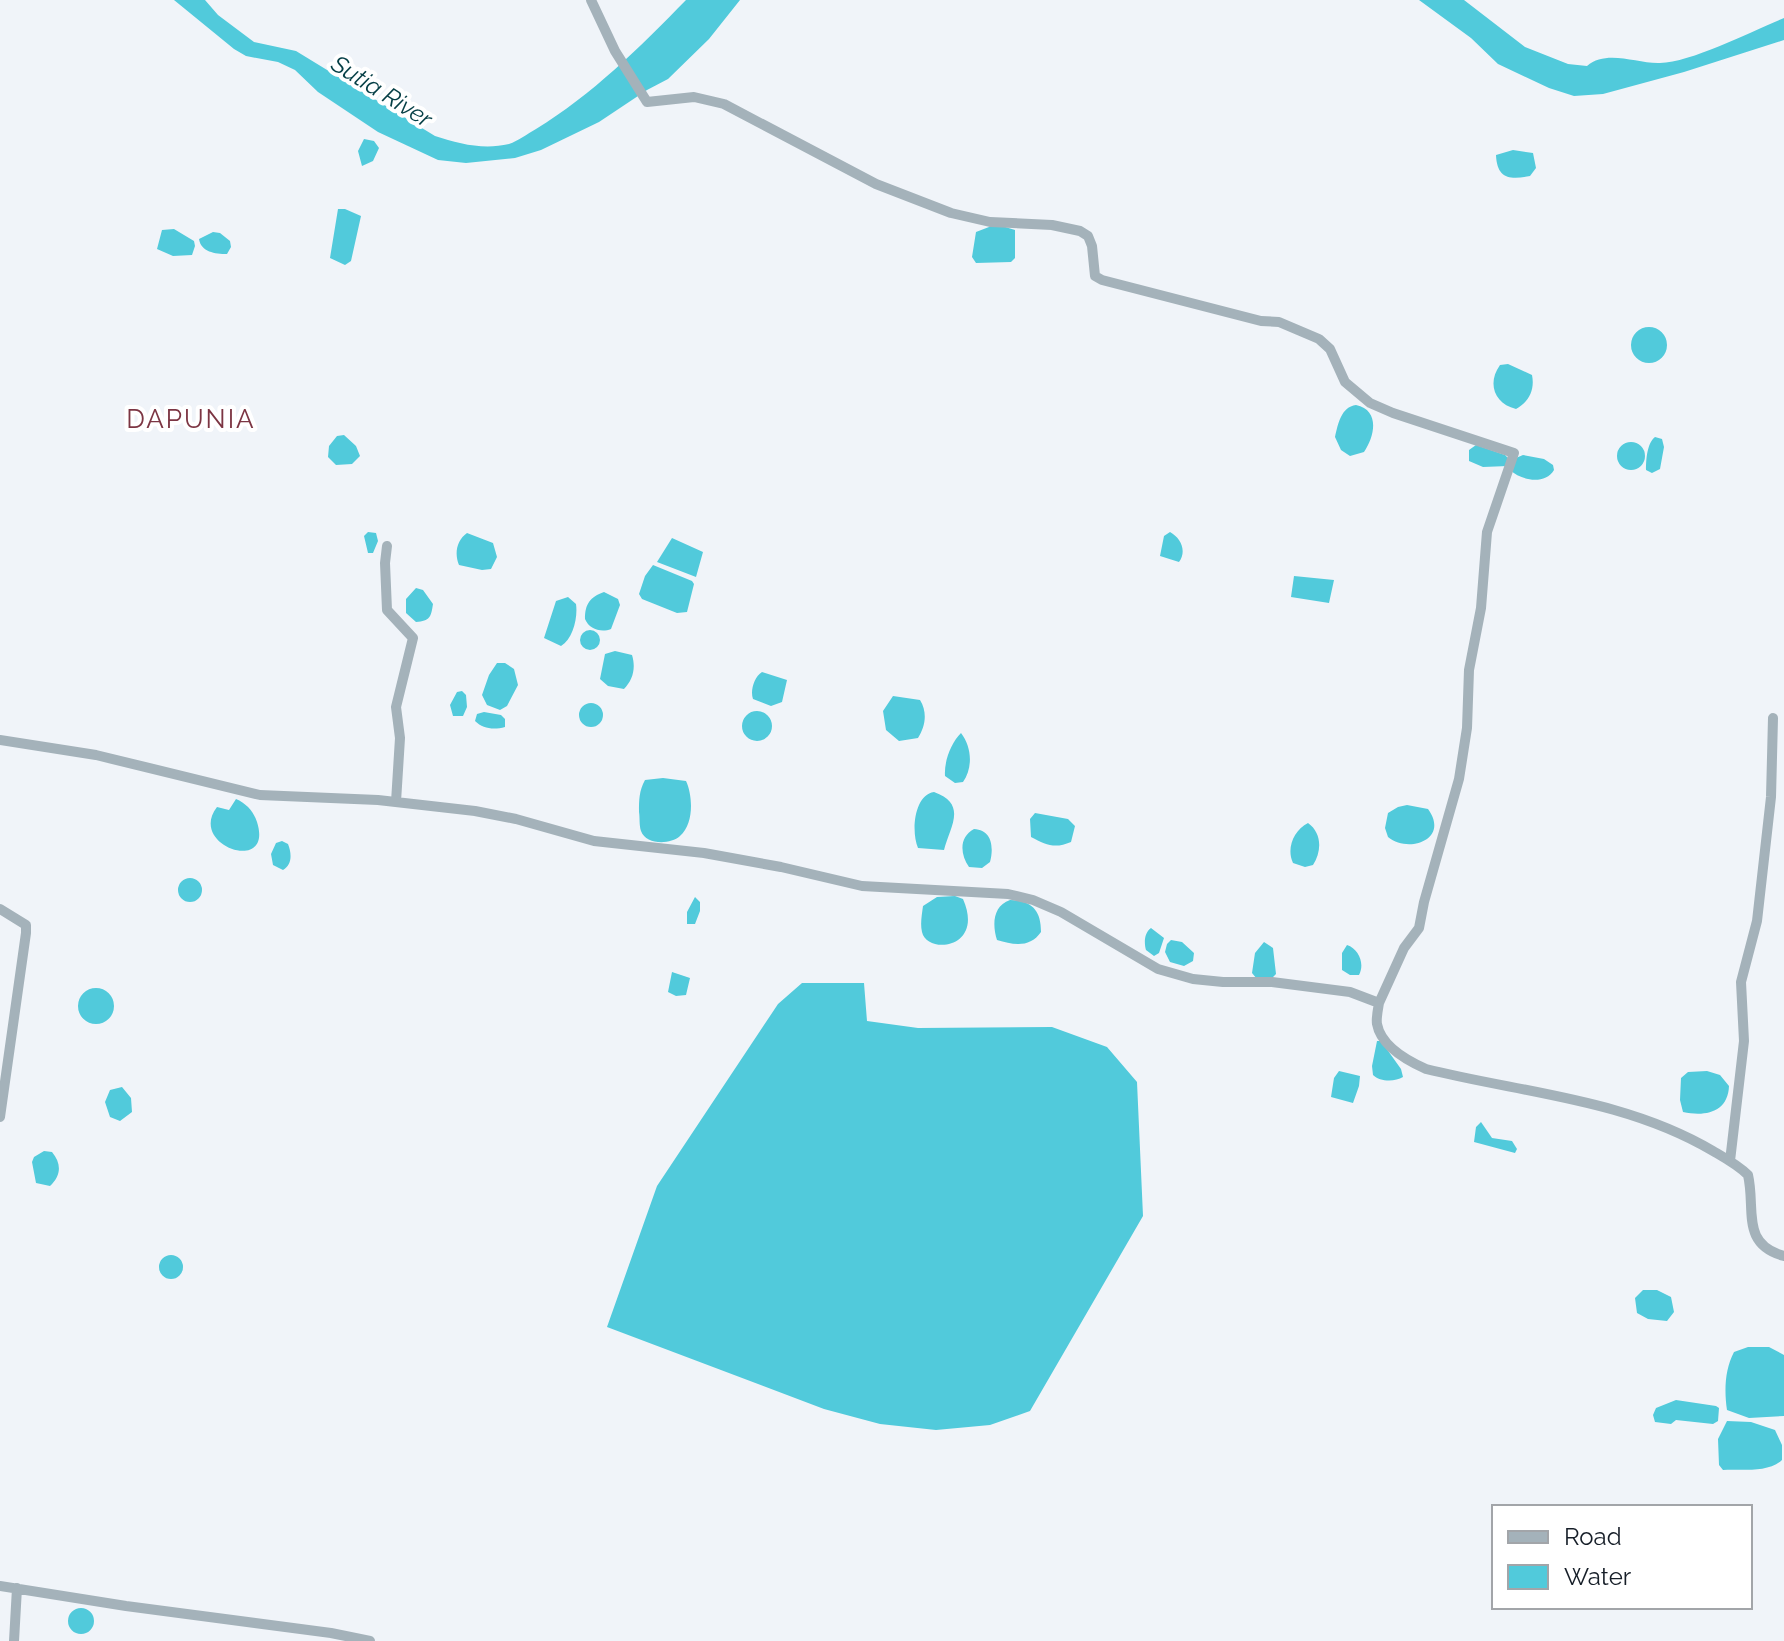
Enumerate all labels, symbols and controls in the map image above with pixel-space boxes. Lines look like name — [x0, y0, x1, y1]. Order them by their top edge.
water label: Sutia River — [325, 48, 438, 134]
district label: DAPUNIA — [126, 404, 256, 434]
legend — [1492, 1505, 1752, 1609]
text: Road — [1564, 1522, 1622, 1551]
text: Water — [1564, 1562, 1632, 1591]

